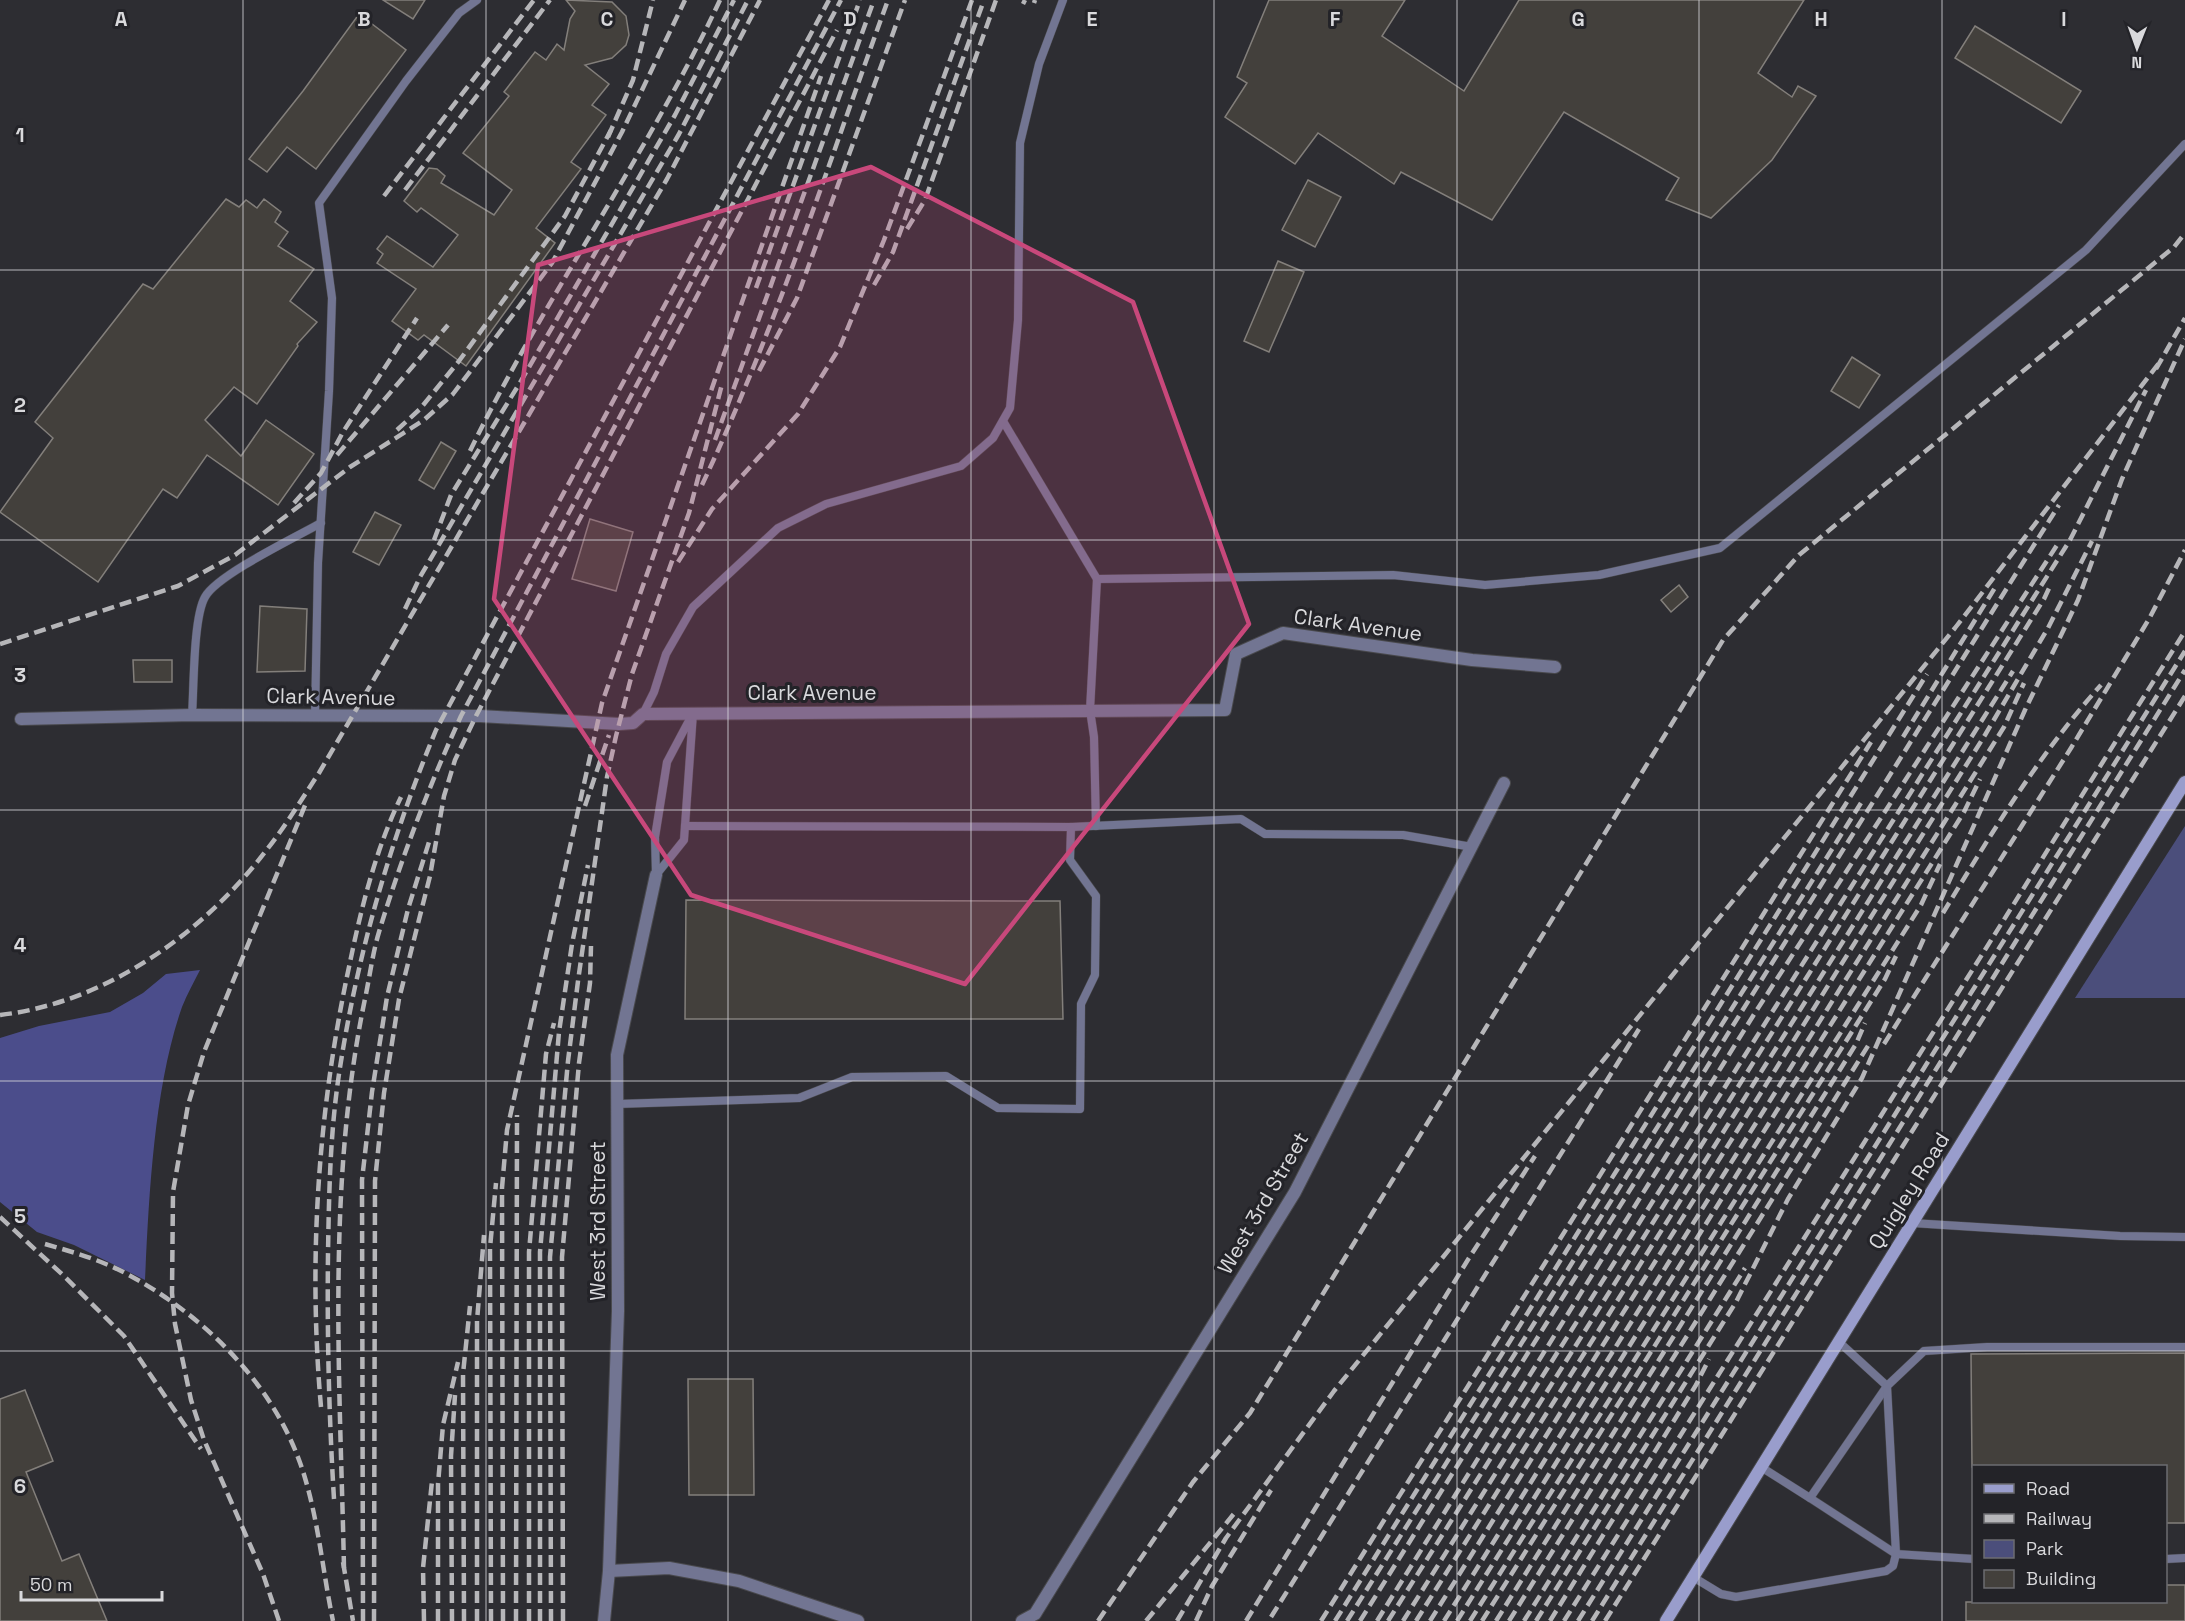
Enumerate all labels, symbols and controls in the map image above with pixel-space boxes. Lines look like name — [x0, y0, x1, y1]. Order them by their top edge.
text: A — [115, 6, 128, 32]
text: B — [357, 6, 371, 32]
text: C — [601, 6, 614, 32]
text: D — [843, 6, 857, 32]
text: E — [1086, 6, 1098, 32]
text: F — [1330, 6, 1341, 32]
text: G — [1571, 6, 1585, 32]
text: H — [1814, 6, 1828, 32]
text: I — [2061, 6, 2067, 32]
north arrow — [2107, 18, 2167, 78]
text: N — [2131, 52, 2142, 73]
text: 1 — [15, 122, 25, 148]
text: 2 — [14, 392, 26, 418]
street label: Clark Avenue — [1292, 602, 1424, 647]
text: 3 — [14, 662, 26, 688]
street label: Clark Avenue — [747, 679, 877, 706]
street label: Clark Avenue — [266, 682, 396, 711]
text: 4 — [14, 932, 27, 958]
street label: West 3rd Street — [1211, 1127, 1314, 1279]
street label: Quigley Road — [1862, 1127, 1955, 1254]
street label: West 3rd Street — [584, 1141, 611, 1301]
text: 5 — [14, 1203, 26, 1229]
legend — [1972, 1465, 2167, 1603]
text: 6 — [14, 1473, 26, 1499]
text: Road — [2026, 1477, 2070, 1500]
text: Railway — [2026, 1507, 2092, 1530]
text: Park — [2026, 1537, 2064, 1560]
scale bar — [21, 1564, 162, 1602]
text: Building — [2026, 1567, 2096, 1590]
text: 50 m — [30, 1573, 72, 1596]

